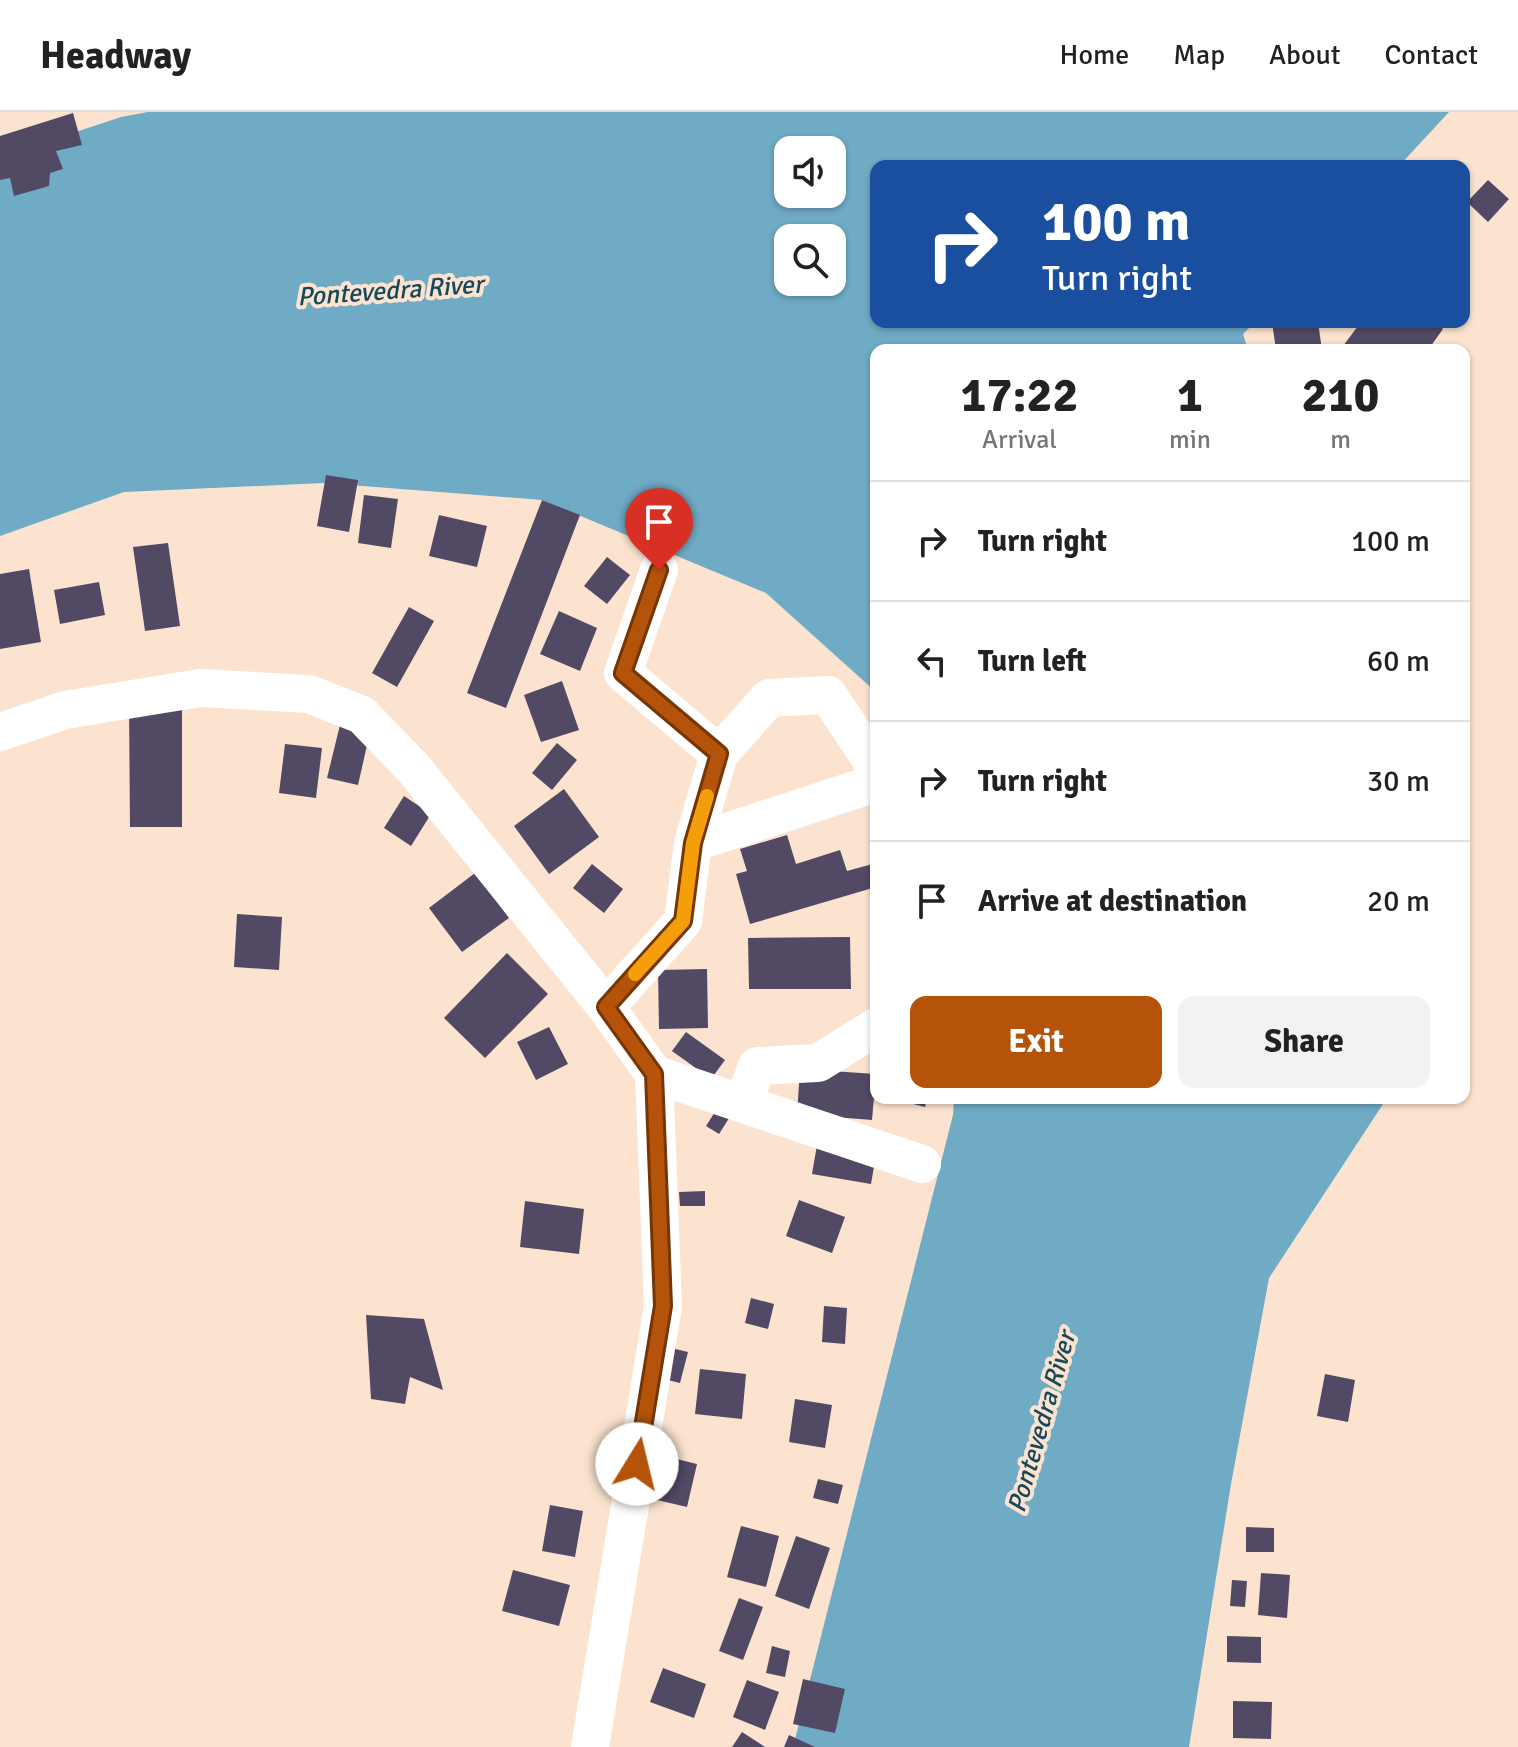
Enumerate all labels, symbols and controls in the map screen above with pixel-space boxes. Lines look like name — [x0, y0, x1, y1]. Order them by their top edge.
text: Headway — [40, 32, 191, 79]
text: Home — [1060, 38, 1129, 72]
text: Map — [1173, 38, 1225, 72]
text: About — [1269, 38, 1341, 72]
text: Contact — [1385, 38, 1478, 72]
map controls — [774, 136, 846, 296]
button: sound — [774, 136, 846, 208]
text: 100 m — [1042, 187, 1190, 256]
icon: right — [910, 192, 1014, 296]
button: search — [774, 224, 846, 296]
text: Turn right — [1042, 256, 1192, 301]
water label: Pontevedra River — [296, 268, 488, 313]
text: 17:22 — [961, 366, 1078, 425]
text: 1 — [1177, 366, 1203, 425]
text: 210 — [1302, 366, 1379, 425]
text: Arrival — [982, 424, 1057, 456]
text: min — [1169, 424, 1211, 456]
text: m — [1330, 424, 1351, 456]
pin — [625, 488, 693, 570]
icon: arrive — [637, 500, 681, 544]
icon: right — [910, 519, 954, 563]
text: Turn right — [978, 523, 1107, 560]
text: 100 m — [1351, 523, 1430, 560]
icon: left — [910, 639, 954, 683]
text: Turn left — [978, 643, 1087, 680]
text: 60 m — [1367, 643, 1430, 680]
icon: right — [910, 759, 954, 803]
text: Turn right — [978, 763, 1107, 800]
text: 30 m — [1367, 763, 1430, 800]
icon: arrive — [910, 879, 954, 923]
text: Arrive at destination — [978, 883, 1247, 920]
text: 20 m — [1367, 883, 1430, 920]
button: Exit — [910, 996, 1162, 1088]
button: Share — [1178, 996, 1430, 1088]
water label: Pontevedra River — [1001, 1325, 1084, 1516]
position arrow — [595, 1422, 679, 1506]

